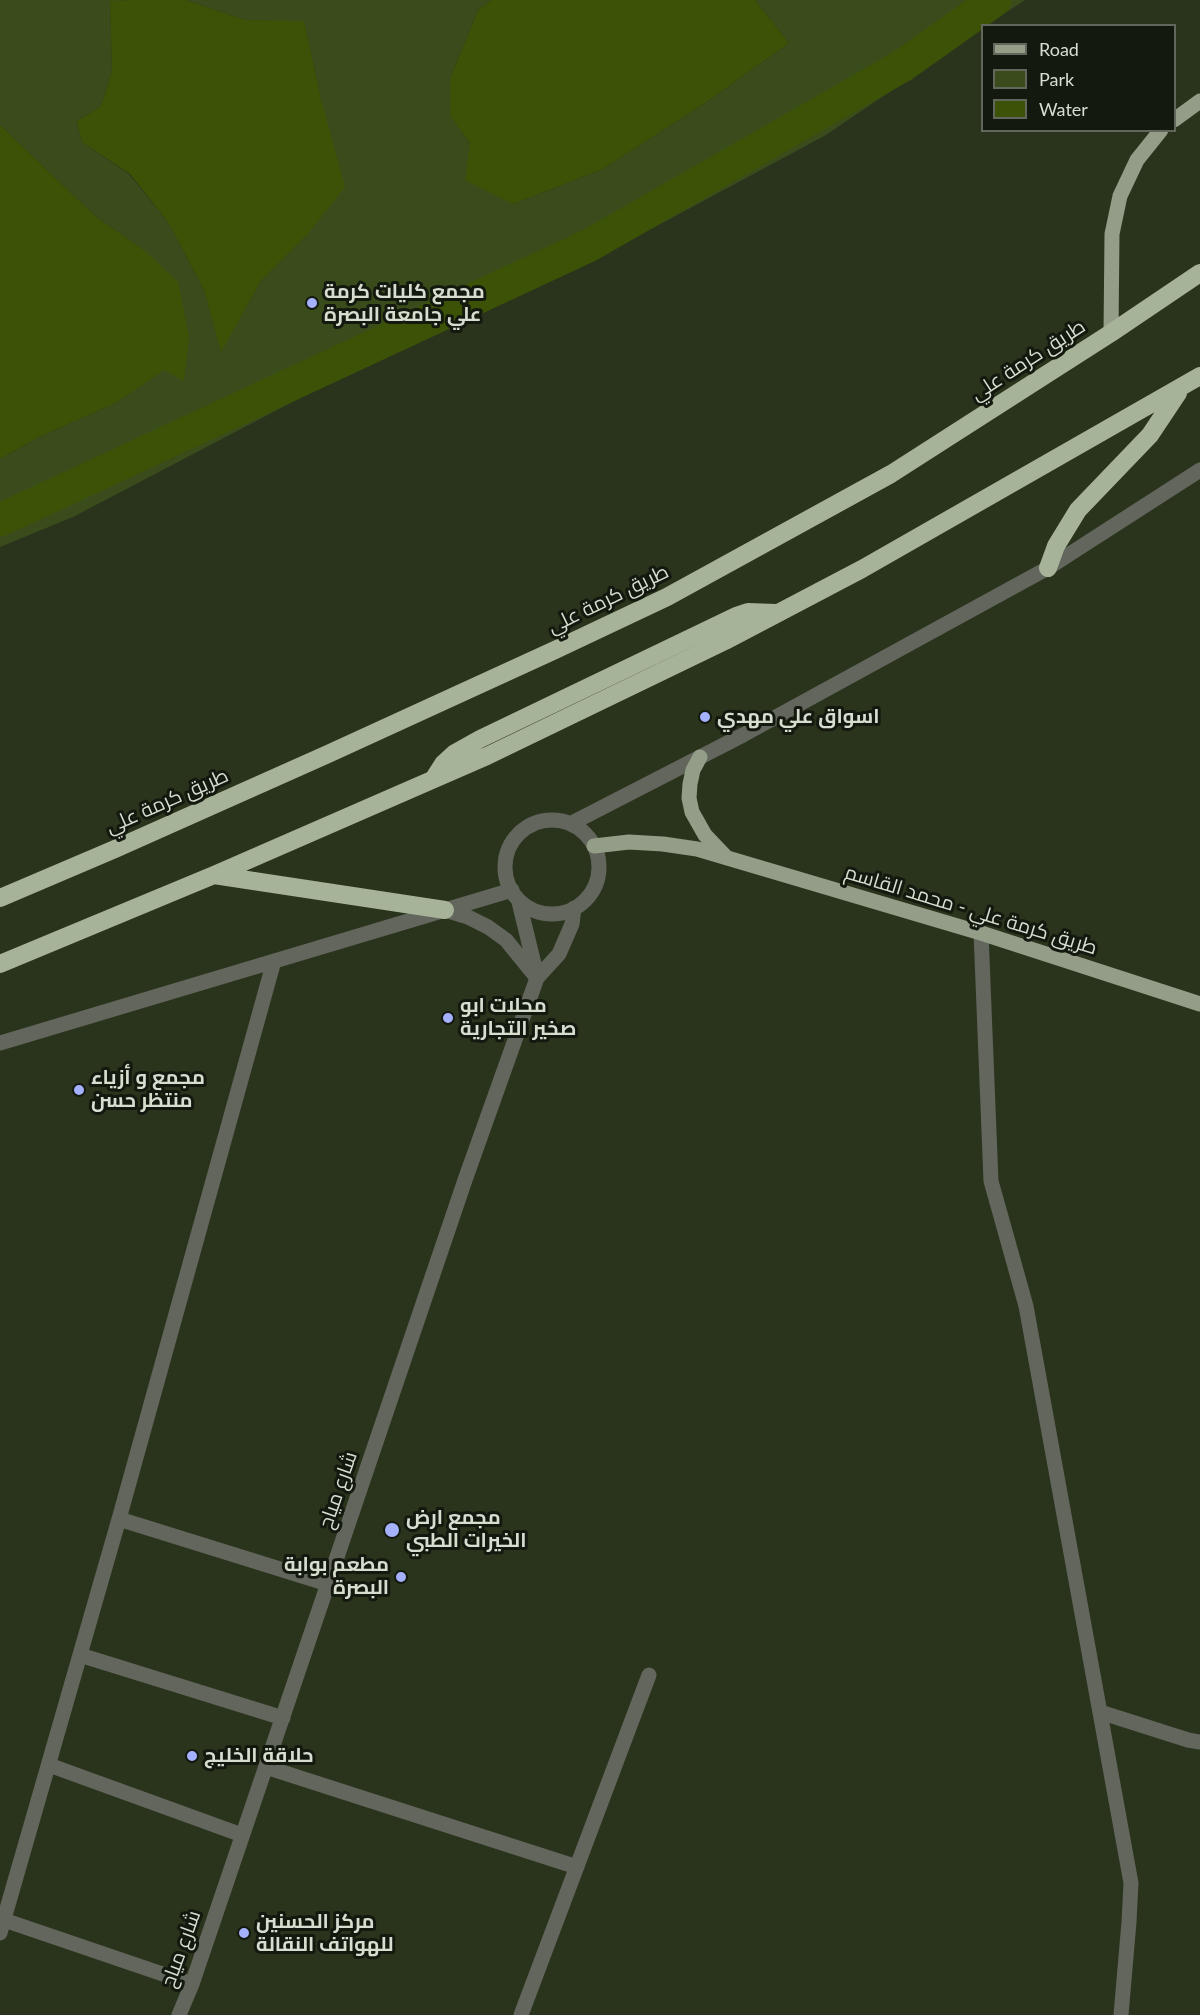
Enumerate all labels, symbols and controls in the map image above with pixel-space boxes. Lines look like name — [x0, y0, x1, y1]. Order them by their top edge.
legend — [981, 24, 1176, 132]
text: Road — [1039, 38, 1079, 60]
text: Park — [1039, 68, 1074, 90]
text: Water — [1039, 98, 1088, 120]
place label: مجمع كليات كرمة علي جامعة البصرة — [324, 280, 485, 327]
marker: مجمع كليات كرمة علي جامعة البصرة — [305, 296, 319, 310]
street label: طريق كرمة علي — [966, 314, 1090, 406]
street label: طريق كرمة علي — [544, 559, 672, 639]
place label: اسواق علي مهدي — [717, 705, 879, 729]
marker: اسواق علي مهدي — [698, 710, 712, 724]
street label: طريق كرمة علي — [102, 763, 232, 839]
street label: طريق كرمة علي - محمد القاسم — [842, 860, 1100, 960]
place label: محلات ابو صخير التجارية — [460, 994, 576, 1041]
marker: محلات ابو صخير التجارية — [441, 1011, 455, 1025]
place label: مجمع و أزياء منتظر حسن — [91, 1066, 205, 1113]
marker: مجمع و أزياء منتظر حسن — [72, 1083, 86, 1097]
street label: شارع مياح — [314, 1448, 362, 1532]
place label: مجمع ارض الخيرات الطبي — [406, 1506, 526, 1553]
marker: مجمع ارض الخيرات الطبي — [383, 1521, 401, 1539]
place label: مطعم بوابة البصرة — [284, 1553, 389, 1600]
marker: مطعم بوابة البصرة — [394, 1570, 408, 1584]
place label: حلاقة الخليج — [204, 1744, 313, 1768]
marker: حلاقة الخليج — [185, 1749, 199, 1763]
street label: شارع مياح — [156, 1907, 206, 1991]
place label: مركز الحسنين للهواتف النقالة — [256, 1910, 394, 1957]
marker: مركز الحسنين للهواتف النقالة — [237, 1926, 251, 1940]

